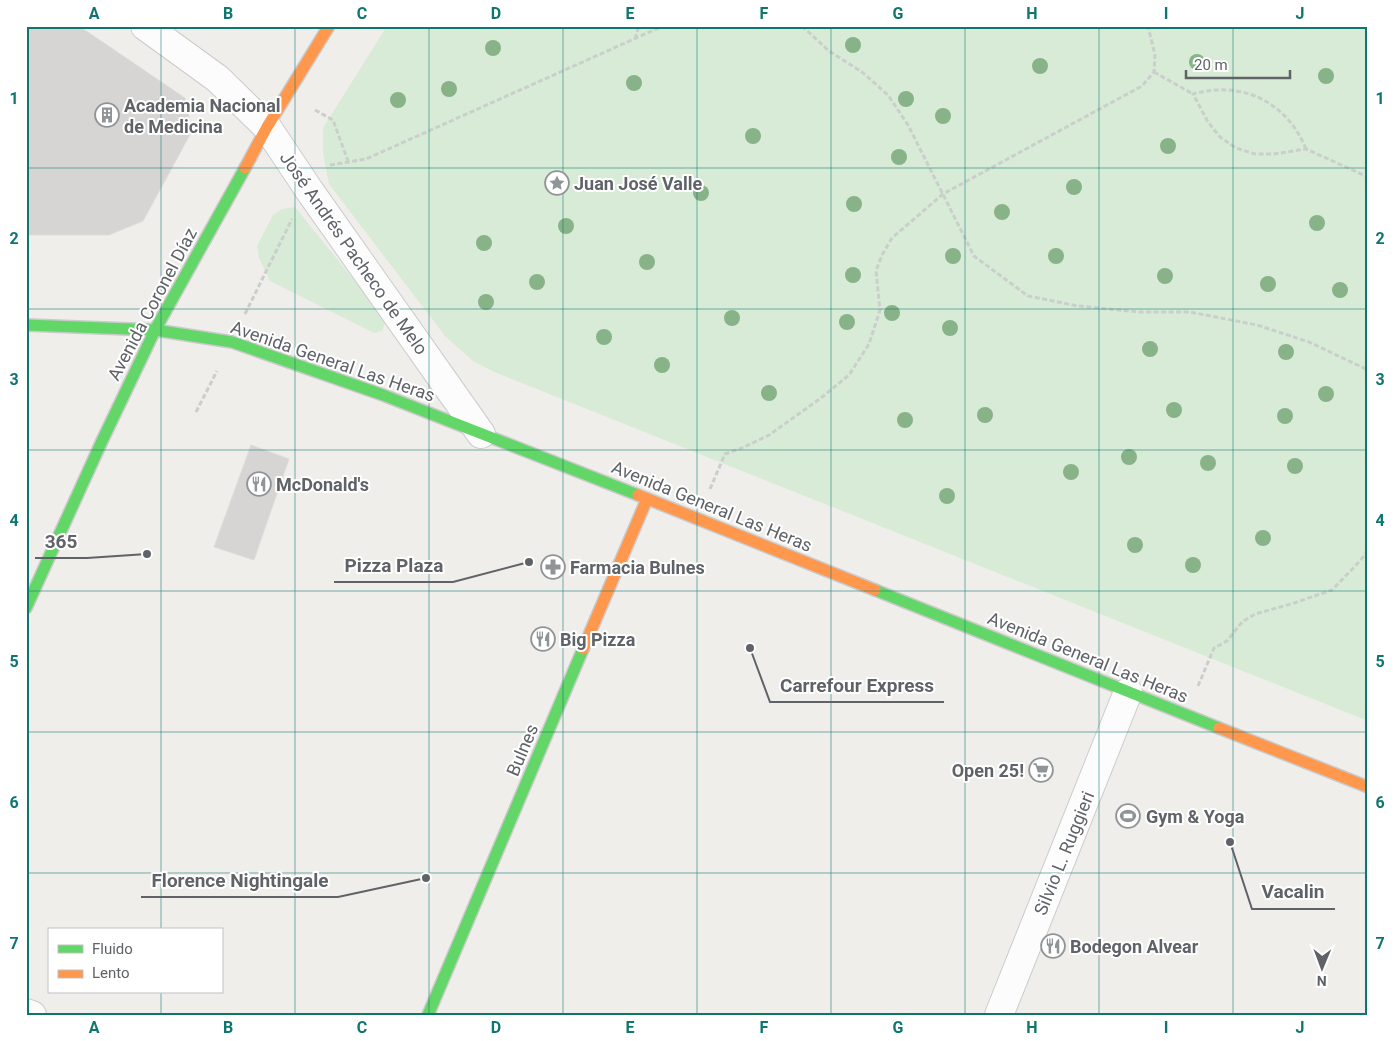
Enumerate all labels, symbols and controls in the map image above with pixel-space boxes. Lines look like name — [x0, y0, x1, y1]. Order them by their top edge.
text: A — [89, 4, 100, 23]
text: B — [223, 4, 233, 23]
text: C — [357, 4, 367, 23]
text: D — [491, 4, 501, 23]
text: E — [626, 4, 635, 23]
text: F — [760, 4, 769, 23]
text: G — [893, 4, 904, 23]
text: H — [1026, 4, 1038, 23]
text: I — [1164, 4, 1168, 23]
text: J — [1296, 4, 1304, 23]
scale bar — [1186, 48, 1290, 80]
text: 20 m — [1194, 56, 1228, 74]
text: 1 — [9, 89, 19, 108]
text: 1 — [1375, 89, 1385, 108]
place label: Academia Nacional de Medicina — [124, 95, 281, 137]
building icon: Academia Nacional de Medicina — [94, 102, 120, 128]
street label: José Andrés Pacheco de Melo — [276, 148, 432, 358]
place icon: Juan José Valle — [544, 170, 570, 196]
place label: Juan José Valle — [574, 173, 703, 194]
street label: Avenida Coronel Díaz — [103, 224, 201, 384]
text: 2 — [9, 229, 19, 248]
text: 2 — [1375, 229, 1385, 248]
street label: Avenida General Las Heras — [228, 316, 438, 406]
text: 3 — [9, 370, 19, 389]
text: 3 — [1375, 370, 1385, 389]
street label: Avenida General Las Heras — [609, 456, 815, 556]
restaurant icon: McDonald's — [246, 471, 272, 497]
place label: McDonald's — [276, 474, 369, 495]
text: 4 — [9, 511, 19, 530]
text: 4 — [1375, 511, 1385, 530]
callout: 365 — [35, 524, 87, 558]
text: 365 — [45, 530, 77, 553]
callout: Pizza Plaza — [334, 548, 453, 582]
text: Pizza Plaza — [345, 554, 443, 577]
pharmacy icon: Farmacia Bulnes — [540, 554, 566, 580]
place label: Farmacia Bulnes — [570, 557, 705, 578]
street label: Avenida General Las Heras — [985, 607, 1191, 707]
restaurant icon: Big Pizza — [530, 626, 556, 652]
place label: Big Pizza — [560, 629, 636, 650]
text: 5 — [9, 652, 19, 671]
text: 5 — [1375, 652, 1385, 671]
callout: Carrefour Express — [770, 668, 944, 702]
text: Carrefour Express — [780, 674, 934, 697]
street label: Bulnes — [502, 721, 542, 779]
supermarket icon: Open 25! — [1028, 757, 1054, 783]
place label: Open 25! — [952, 760, 1024, 781]
street label: Silvio L. Ruggieri — [1030, 788, 1098, 918]
text: 6 — [9, 793, 19, 812]
text: 6 — [1375, 793, 1385, 812]
sports icon: Gym & Yoga — [1115, 803, 1141, 829]
place label: Gym & Yoga — [1146, 806, 1245, 827]
callout: Florence Nightingale — [141, 863, 338, 897]
text: Florence Nightingale — [151, 869, 329, 892]
callout: Vacalin — [1252, 875, 1335, 909]
text: Vacalin — [1262, 880, 1324, 903]
legend — [48, 928, 222, 994]
restaurant icon: Bodegon Alvear — [1040, 933, 1066, 959]
text: 7 — [9, 934, 19, 953]
text: 7 — [1375, 934, 1385, 953]
place label: Bodegon Alvear — [1070, 936, 1199, 957]
text: Fluido — [92, 940, 133, 958]
north arrow — [1296, 944, 1346, 994]
text: Lento — [92, 964, 130, 982]
text: N — [1317, 973, 1327, 989]
text: A — [89, 1018, 100, 1037]
text: B — [223, 1018, 233, 1037]
text: C — [357, 1018, 367, 1037]
text: D — [491, 1018, 501, 1037]
text: E — [626, 1018, 635, 1037]
text: F — [760, 1018, 769, 1037]
text: G — [893, 1018, 904, 1037]
text: H — [1026, 1018, 1038, 1037]
text: I — [1164, 1018, 1168, 1037]
text: J — [1296, 1018, 1304, 1037]

